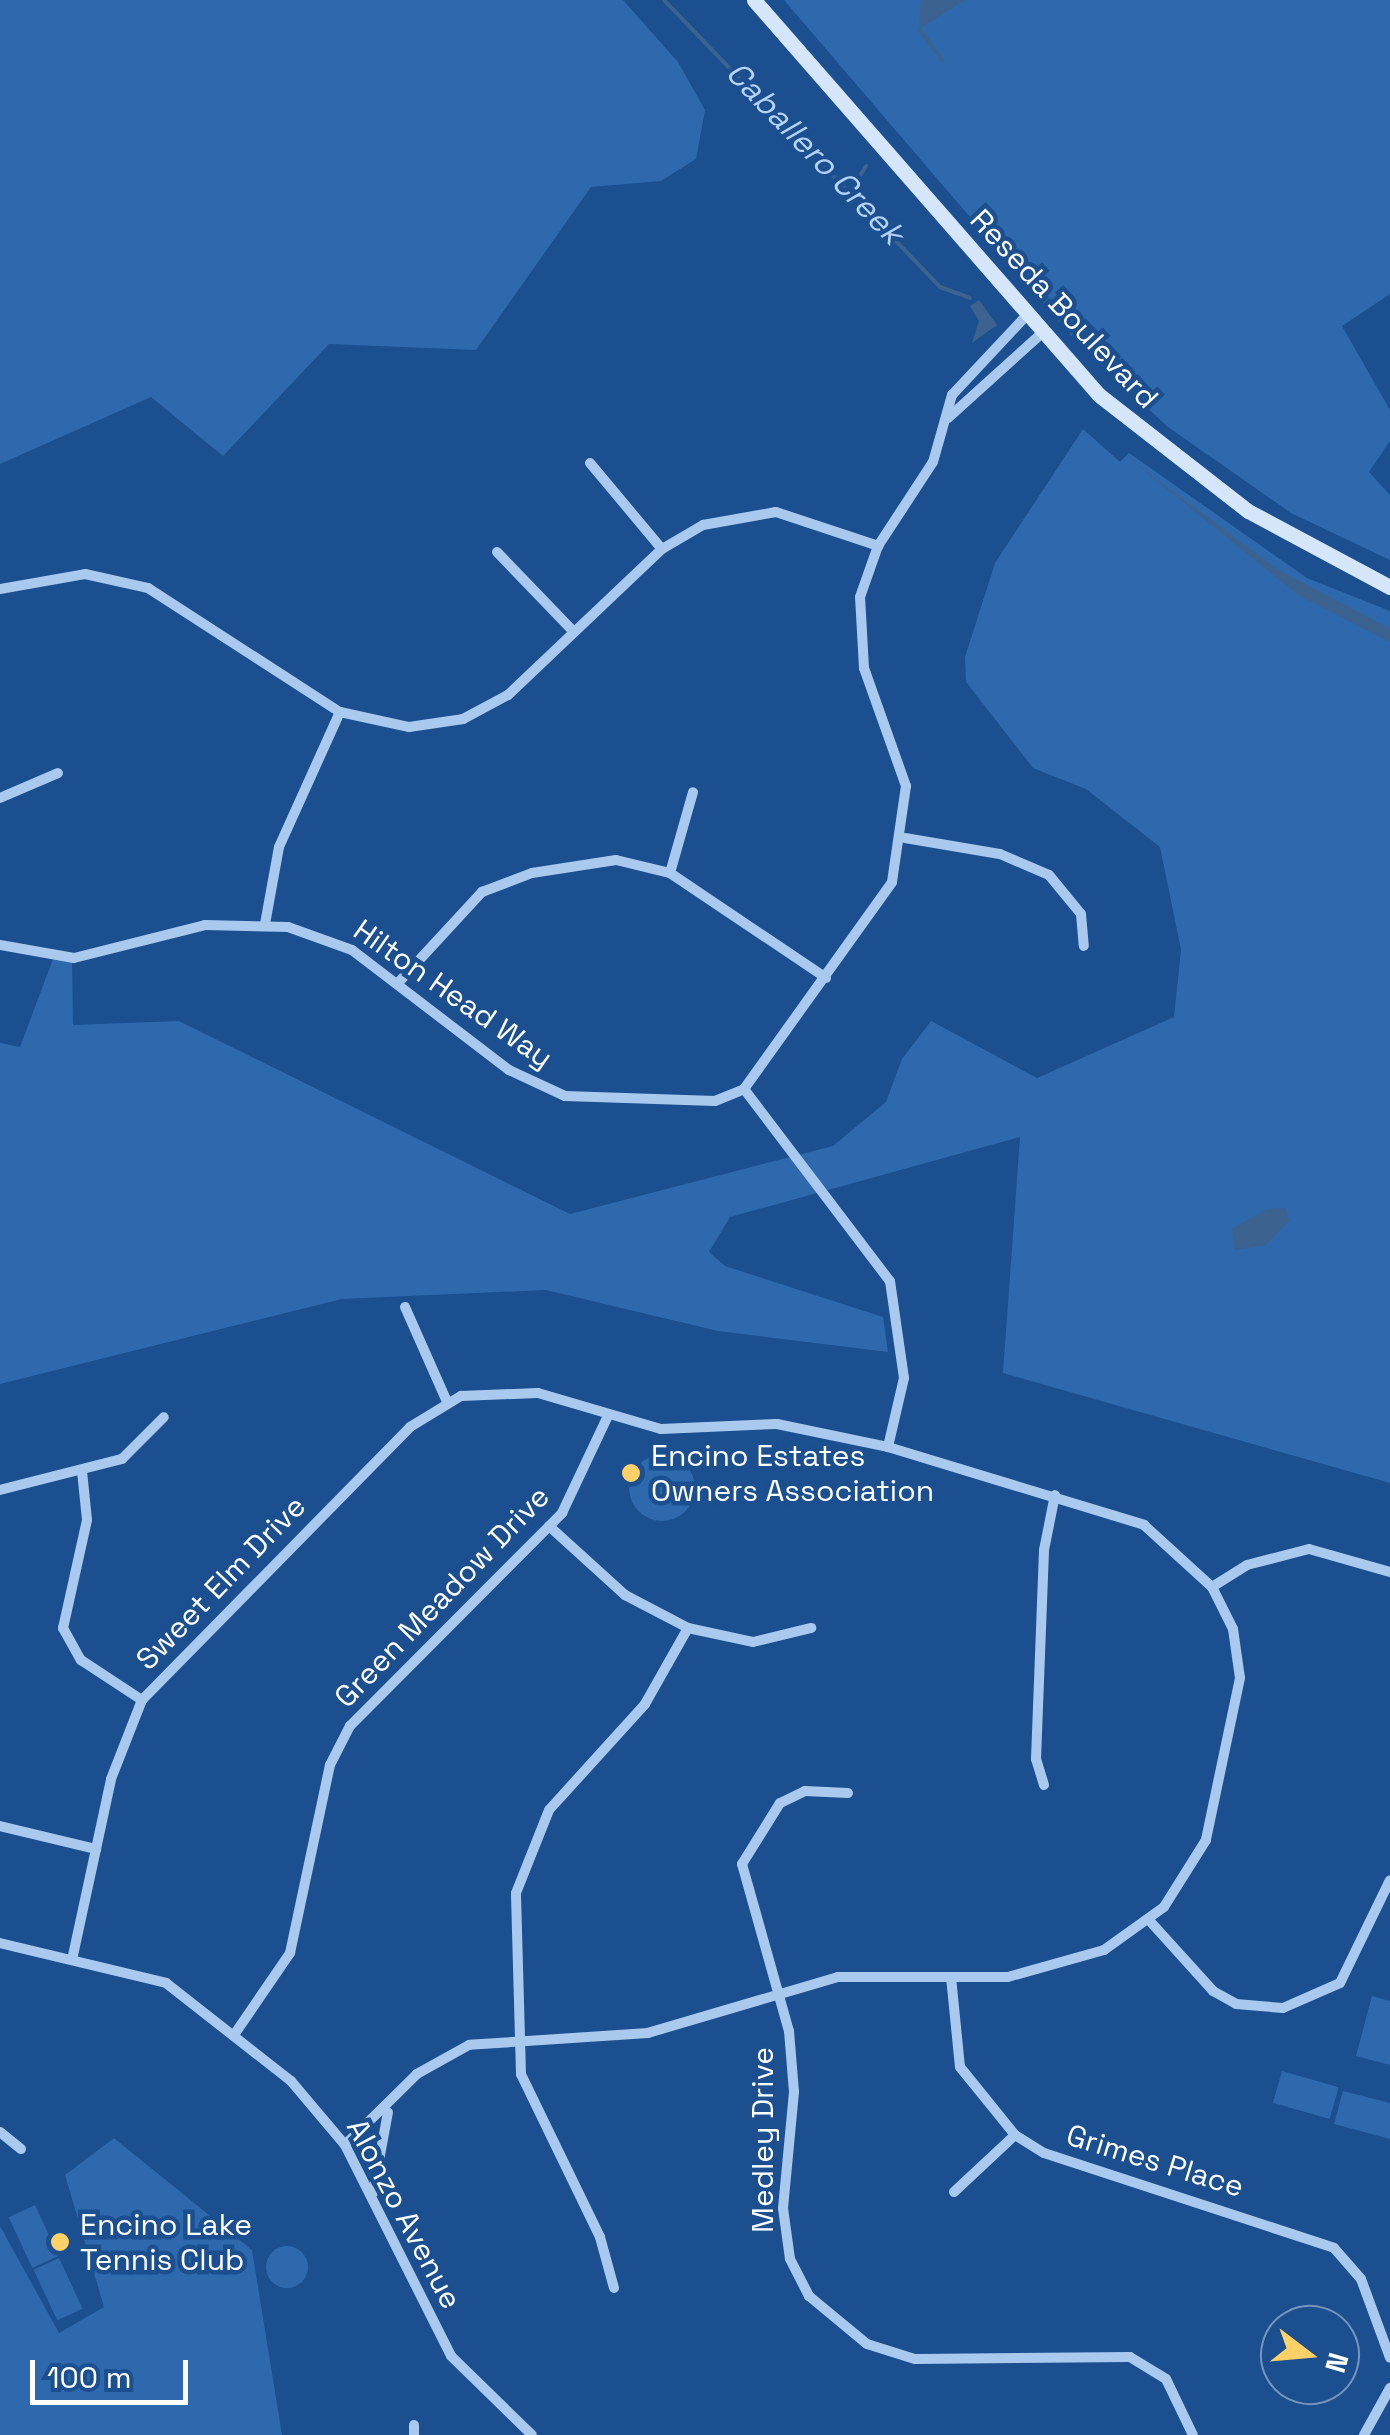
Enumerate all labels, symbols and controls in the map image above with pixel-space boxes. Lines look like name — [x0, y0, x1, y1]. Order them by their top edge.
water label: Caballero Creek — [718, 54, 912, 252]
street label: Reseda Boulevard — [963, 202, 1165, 416]
street label: Hilton Head Way — [347, 912, 559, 1076]
place label: Encino Estates Owners Association — [651, 1438, 935, 1508]
marker: Encino Estates Owners Association — [620, 1462, 642, 1484]
street label: Green Meadow Drive — [327, 1479, 557, 1715]
street label: Sweet Elm Drive — [129, 1488, 313, 1678]
street label: Medley Drive — [745, 2047, 781, 2233]
street label: Alonzo Avenue — [339, 2113, 469, 2315]
street label: Grimes Place — [1062, 2117, 1248, 2205]
place label: Encino Lake Tennis Club — [80, 2207, 252, 2278]
marker: Encino Lake Tennis Club — [49, 2231, 71, 2253]
north arrow — [1260, 2305, 1360, 2405]
scale bar — [35, 2340, 192, 2402]
text: N — [1317, 2349, 1357, 2377]
text: 100 m — [47, 2358, 132, 2397]

